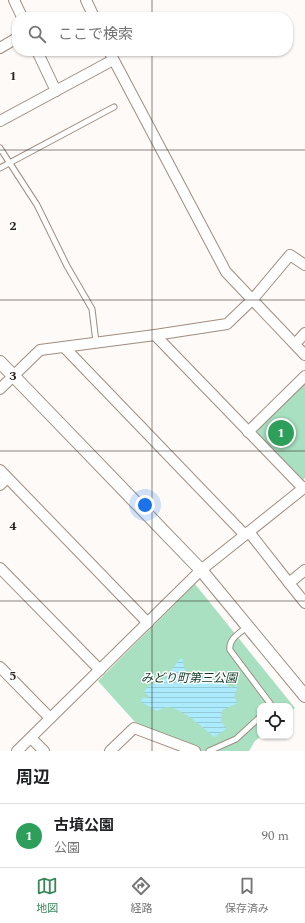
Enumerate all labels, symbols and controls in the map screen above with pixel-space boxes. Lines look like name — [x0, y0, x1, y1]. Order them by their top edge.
search box — [12, 12, 293, 56]
icon: search — [26, 23, 48, 45]
text: ここで検索 — [58, 23, 133, 46]
text: 1 — [9, 66, 17, 86]
text: 2 — [9, 216, 17, 236]
text: 3 — [9, 366, 17, 386]
pin: 1 — [268, 418, 294, 448]
your location — [135, 495, 155, 515]
text: 4 — [9, 516, 17, 536]
text: 5 — [9, 666, 17, 686]
park label: みどり町第三公園 — [141, 669, 239, 688]
map controls — [257, 703, 293, 739]
button: locate — [257, 703, 293, 739]
text: 周辺 — [16, 765, 50, 791]
text: 古墳公園 — [54, 814, 114, 837]
text: 1 — [25, 826, 33, 846]
text: 90 m — [262, 826, 289, 846]
text: 公園 — [54, 838, 80, 858]
tab: 地図 — [36, 875, 58, 917]
tab: 経路 — [130, 875, 152, 917]
tab: 保存済み — [225, 875, 269, 917]

